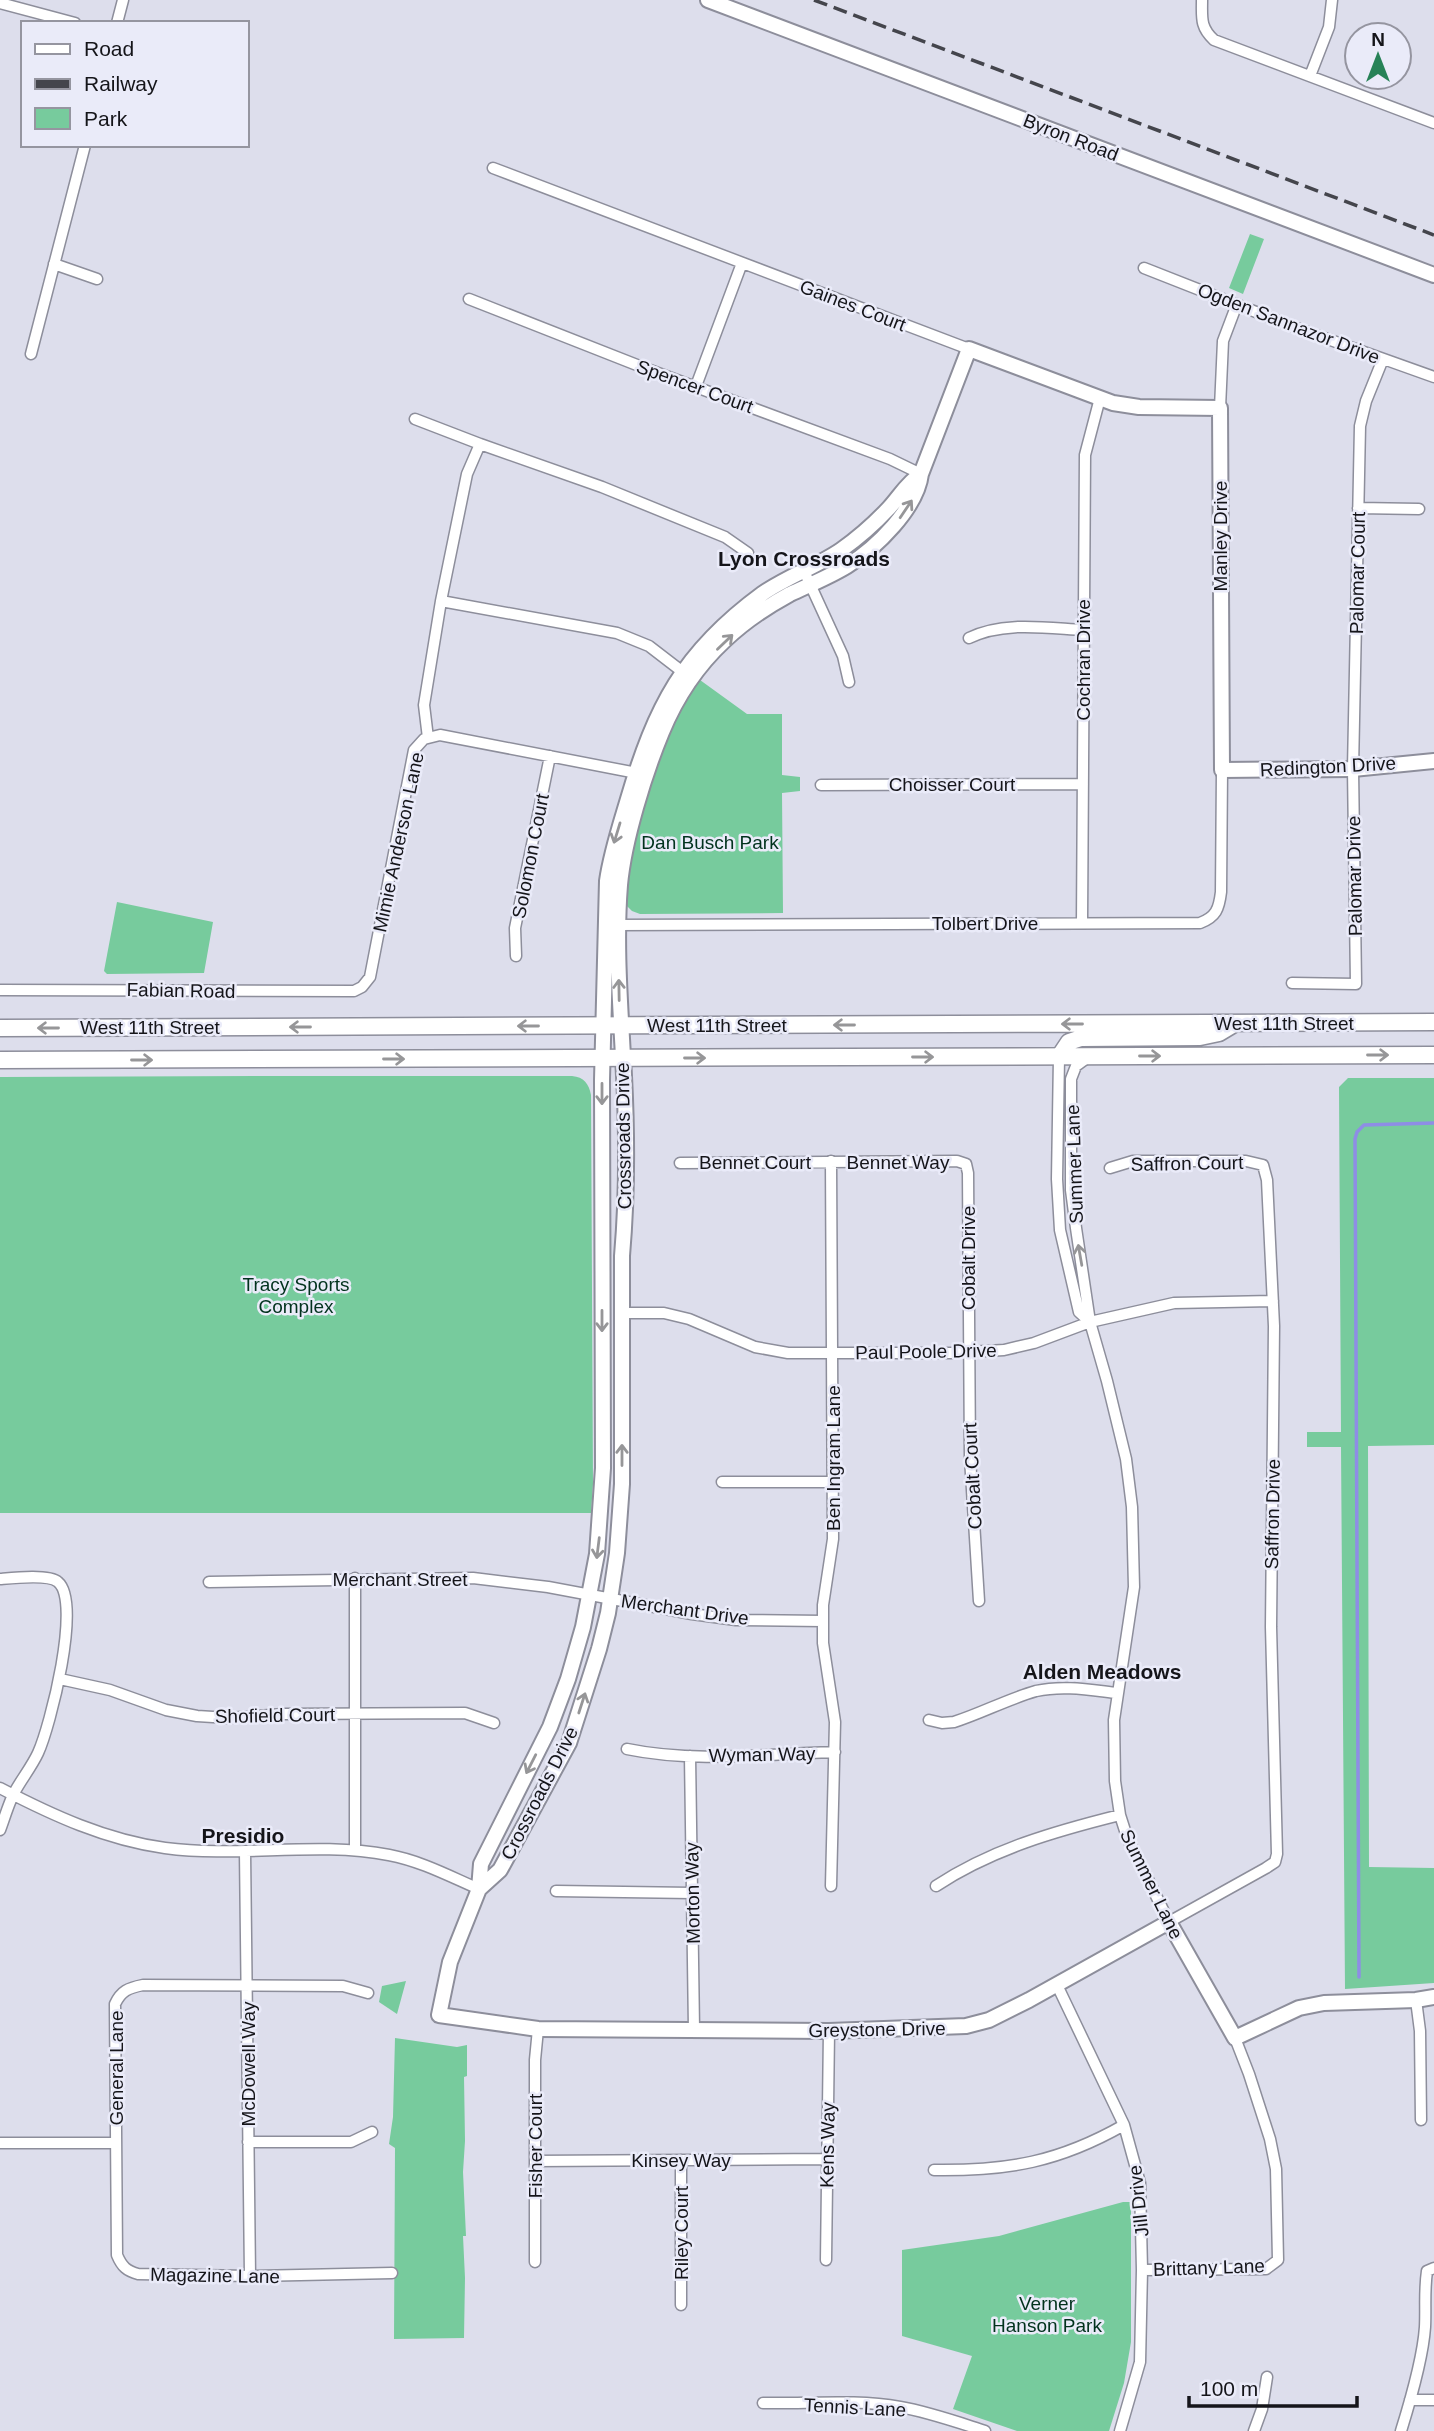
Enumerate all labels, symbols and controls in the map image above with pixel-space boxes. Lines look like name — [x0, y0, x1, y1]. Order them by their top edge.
legend — [21, 21, 248, 147]
north arrow — [1343, 21, 1413, 91]
text: N — [1371, 29, 1385, 50]
text: Road — [84, 37, 134, 60]
text: Railway — [84, 72, 158, 95]
text: Park — [84, 107, 128, 130]
street label: Byron Road — [1020, 110, 1121, 165]
street label: Gaines Court — [797, 276, 910, 336]
street label: Ogden Sannazor Drive — [1195, 279, 1383, 368]
street label: Spencer Court — [634, 356, 757, 418]
street label: Manley Drive — [1210, 481, 1231, 591]
one-way arrow — [899, 499, 913, 519]
street label: Palomar Court — [1346, 511, 1369, 634]
district label: Lyon Crossroads — [718, 547, 890, 570]
street label: Cochran Drive — [1073, 599, 1094, 721]
one-way arrow — [716, 633, 733, 650]
street label: Mimie Anderson Lane — [369, 750, 428, 934]
street label: Redington Drive — [1259, 752, 1397, 781]
street label: Choisser Court — [889, 774, 1016, 795]
street label: Solomon Court — [508, 791, 553, 920]
street label: Palomar Drive — [1343, 816, 1366, 936]
one-way arrow — [610, 822, 623, 844]
park label: Dan Busch Park — [641, 832, 779, 853]
street label: Tolbert Drive — [932, 913, 1038, 934]
one-way arrow — [612, 978, 626, 1001]
street label: Fabian Road — [126, 979, 236, 1002]
street label: West 11th Street — [1214, 1013, 1355, 1034]
street label: West 11th Street — [647, 1015, 788, 1036]
street label: West 11th Street — [80, 1017, 221, 1038]
one-way arrow — [1061, 1017, 1084, 1031]
one-way arrow — [833, 1018, 856, 1032]
one-way arrow — [517, 1019, 540, 1032]
one-way arrow — [289, 1020, 312, 1033]
one-way arrow — [37, 1021, 60, 1035]
one-way arrow — [1366, 1048, 1389, 1062]
one-way arrow — [1139, 1049, 1162, 1063]
one-way arrow — [911, 1050, 934, 1064]
one-way arrow — [684, 1051, 707, 1065]
one-way arrow — [382, 1052, 405, 1066]
one-way arrow — [130, 1053, 153, 1066]
street label: Crossroads Drive — [612, 1062, 635, 1210]
one-way arrow — [595, 1082, 609, 1105]
street label: Summer Lane — [1062, 1104, 1087, 1224]
street label: Bennet Court — [699, 1152, 812, 1173]
street label: Bennet Way — [847, 1152, 950, 1173]
street label: Saffron Court — [1131, 1152, 1244, 1175]
street label: Cobalt Drive — [958, 1206, 979, 1310]
one-way arrow — [1073, 1244, 1086, 1267]
park label: Tracy Sports Complex — [243, 1274, 350, 1317]
one-way arrow — [595, 1309, 609, 1332]
street label: Paul Poole Drive — [855, 1340, 997, 1363]
street label: Ben Ingram Lane — [823, 1385, 844, 1531]
street label: Cobalt Court — [959, 1421, 986, 1530]
one-way arrow — [615, 1444, 629, 1467]
street label: Saffron Drive — [1261, 1459, 1284, 1569]
one-way arrow — [591, 1536, 604, 1559]
street label: Merchant Street — [332, 1569, 468, 1590]
street label: Merchant Drive — [620, 1590, 750, 1629]
district label: Alden Meadows — [1023, 1660, 1181, 1683]
one-way arrow — [577, 1692, 589, 1714]
street label: Shofield Court — [215, 1704, 336, 1727]
street label: Crossroads Drive — [497, 1723, 582, 1863]
street label: Wyman Way — [708, 1743, 816, 1766]
one-way arrow — [523, 1753, 537, 1774]
district label: Presidio — [202, 1824, 284, 1847]
street label: Summer Lane — [1116, 1826, 1187, 1942]
street label: Morton Way — [681, 1841, 704, 1944]
street label: McDowell Way — [238, 2001, 259, 2126]
street label: General Lane — [106, 2010, 127, 2126]
street label: Greystone Drive — [808, 2018, 946, 2041]
street label: Fisher Court — [525, 2093, 546, 2198]
street label: Kens Way — [816, 2101, 839, 2188]
street label: Kinsey Way — [631, 2150, 731, 2171]
street label: Jill Drive — [1124, 2164, 1153, 2238]
street label: Riley Court — [671, 2185, 692, 2280]
street label: Brittany Lane — [1153, 2255, 1265, 2280]
street label: Magazine Lane — [150, 2264, 280, 2287]
park label: Verner Hanson Park — [992, 2293, 1102, 2336]
scale bar — [1189, 2364, 1357, 2408]
text: 100 m — [1200, 2377, 1258, 2400]
street label: Tennis Lane — [803, 2394, 907, 2421]

